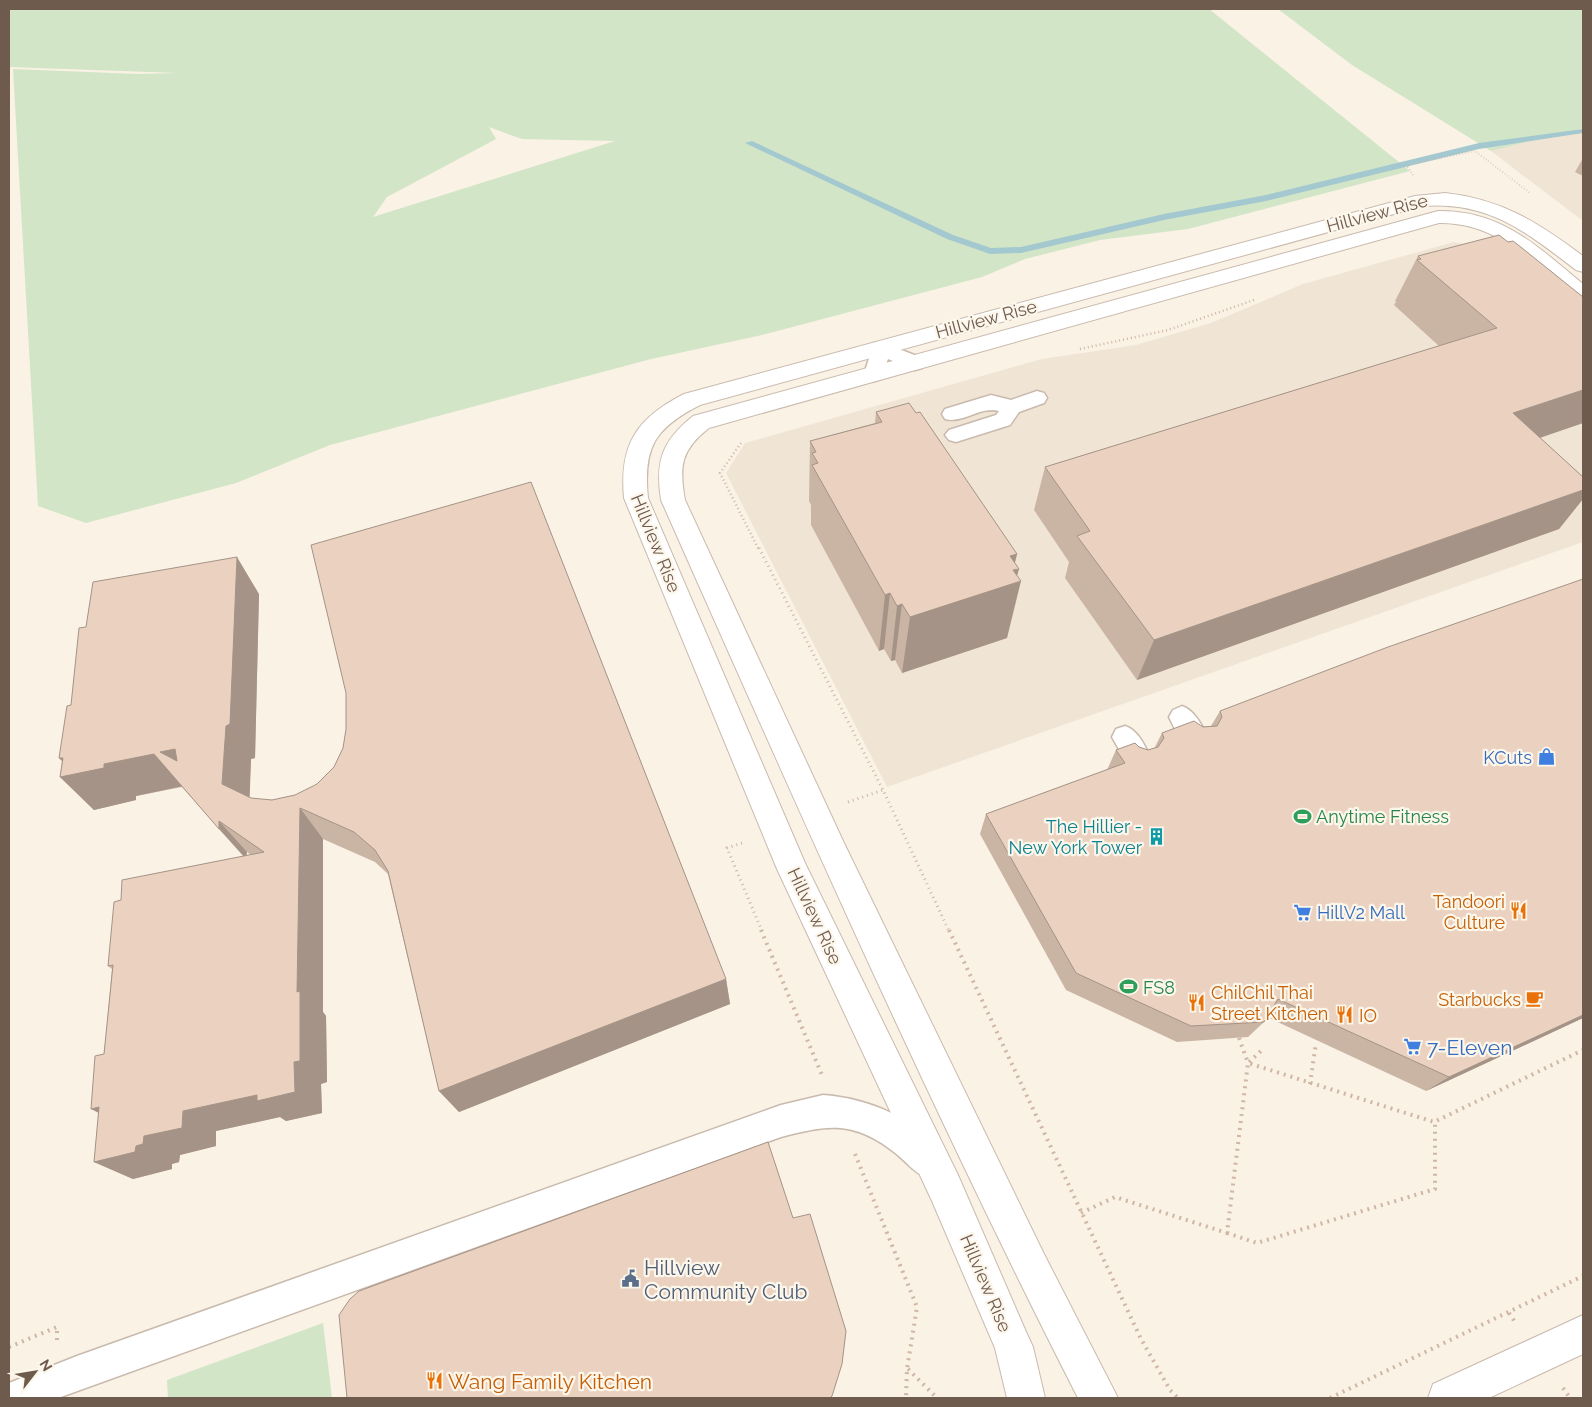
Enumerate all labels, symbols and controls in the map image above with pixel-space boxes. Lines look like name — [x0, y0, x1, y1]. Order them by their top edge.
street label: Hillview Rise — [1324, 189, 1430, 237]
street label: Hillview Rise — [933, 295, 1039, 343]
street label: Hillview Rise — [627, 491, 685, 596]
place label: KCuts — [1483, 747, 1532, 768]
shop icon: KCuts — [1536, 747, 1556, 767]
sports icon: Anytime Fitness — [1292, 806, 1312, 826]
place label: Anytime Fitness — [1316, 806, 1449, 827]
place label: The Hillier - New York Tower — [1009, 816, 1143, 858]
building icon: The Hillier - New York Tower — [1146, 826, 1166, 846]
street label: Hillview Rise — [783, 864, 847, 968]
place label: Tandoori Culture — [1433, 891, 1505, 933]
restaurant icon: Tandoori Culture — [1509, 901, 1529, 921]
supermarket icon: HillV2 Mall — [1293, 902, 1313, 922]
place label: HillV2 Mall — [1317, 902, 1405, 923]
sports icon: FS8 — [1119, 977, 1139, 997]
place label: FS8 — [1143, 977, 1175, 998]
place label: ChilChil Thai Street Kitchen — [1211, 982, 1328, 1024]
place label: Starbucks — [1438, 989, 1521, 1010]
cafe icon: Starbucks — [1525, 989, 1545, 1009]
restaurant icon: ChilChil Thai Street Kitchen — [1187, 992, 1207, 1012]
restaurant icon: IO — [1335, 1005, 1355, 1025]
place label: IO — [1359, 1005, 1377, 1026]
place label: 7-Eleven — [1427, 1035, 1512, 1060]
supermarket icon: 7-Eleven — [1403, 1037, 1423, 1057]
street label: Hillview Rise — [956, 1231, 1016, 1335]
place label: Hillview Community Club — [644, 1255, 808, 1304]
public building icon: Hillview Community Club — [620, 1269, 640, 1289]
north arrow — [10, 1347, 60, 1397]
text: N — [37, 1357, 56, 1374]
place label: Wang Family Kitchen — [448, 1369, 652, 1394]
restaurant icon: Wang Family Kitchen — [424, 1371, 444, 1391]

